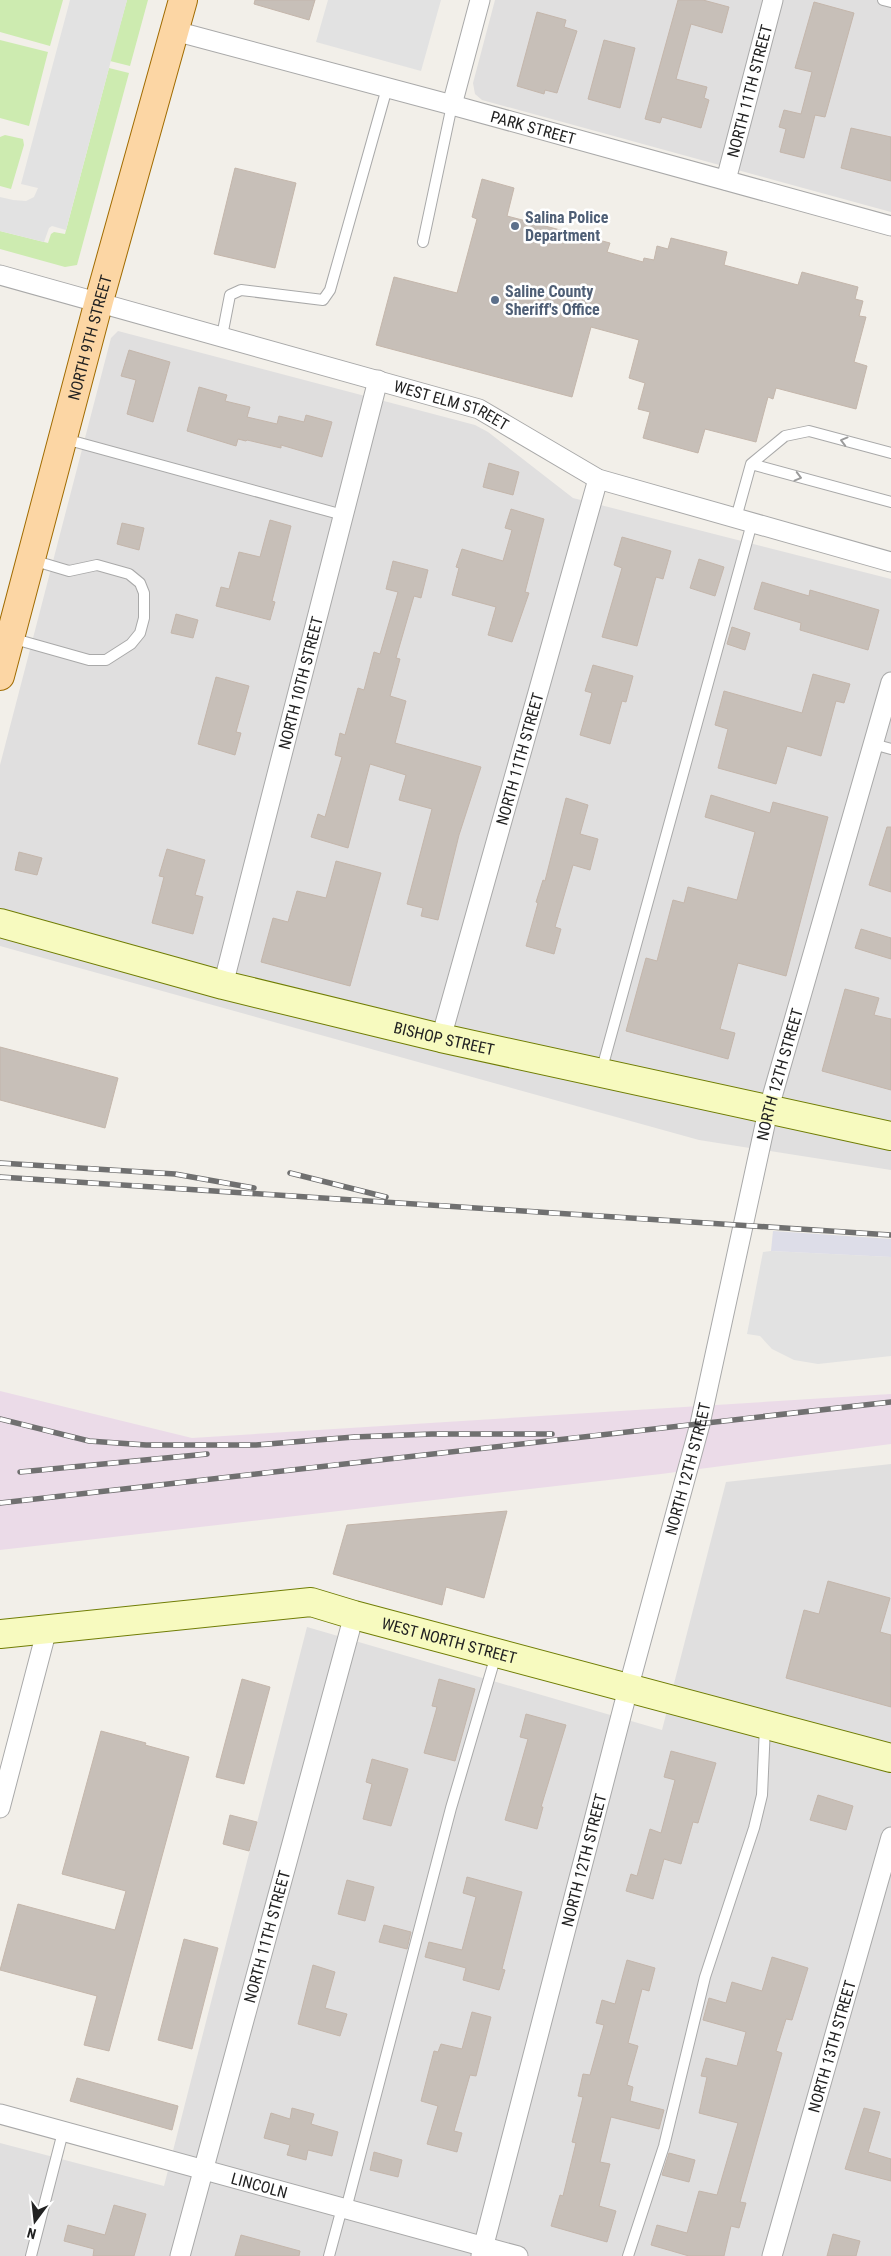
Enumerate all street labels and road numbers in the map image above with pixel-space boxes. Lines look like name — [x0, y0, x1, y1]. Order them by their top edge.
street label: NORTH 11TH STREET — [723, 23, 776, 159]
street label: PARK STREET — [489, 107, 578, 148]
street label: NORTH 9TH STREET — [64, 273, 115, 402]
street label: WEST ELM STREET — [392, 376, 512, 434]
street label: NORTH 10TH STREET — [274, 614, 327, 751]
street label: NORTH 11TH STREET — [492, 690, 547, 827]
street label: NORTH 12TH STREET — [752, 1006, 807, 1142]
street label: BISHOP STREET — [392, 1017, 496, 1059]
street label: NORTH 12TH STREET — [661, 1401, 714, 1537]
street label: WEST NORTH STREET — [380, 1613, 519, 1667]
street label: NORTH 12TH STREET — [557, 1792, 610, 1929]
street label: NORTH 11TH STREET — [240, 1868, 294, 2005]
street label: NORTH 13TH STREET — [804, 1978, 859, 2115]
street label: LINCOLN — [229, 2168, 290, 2202]

